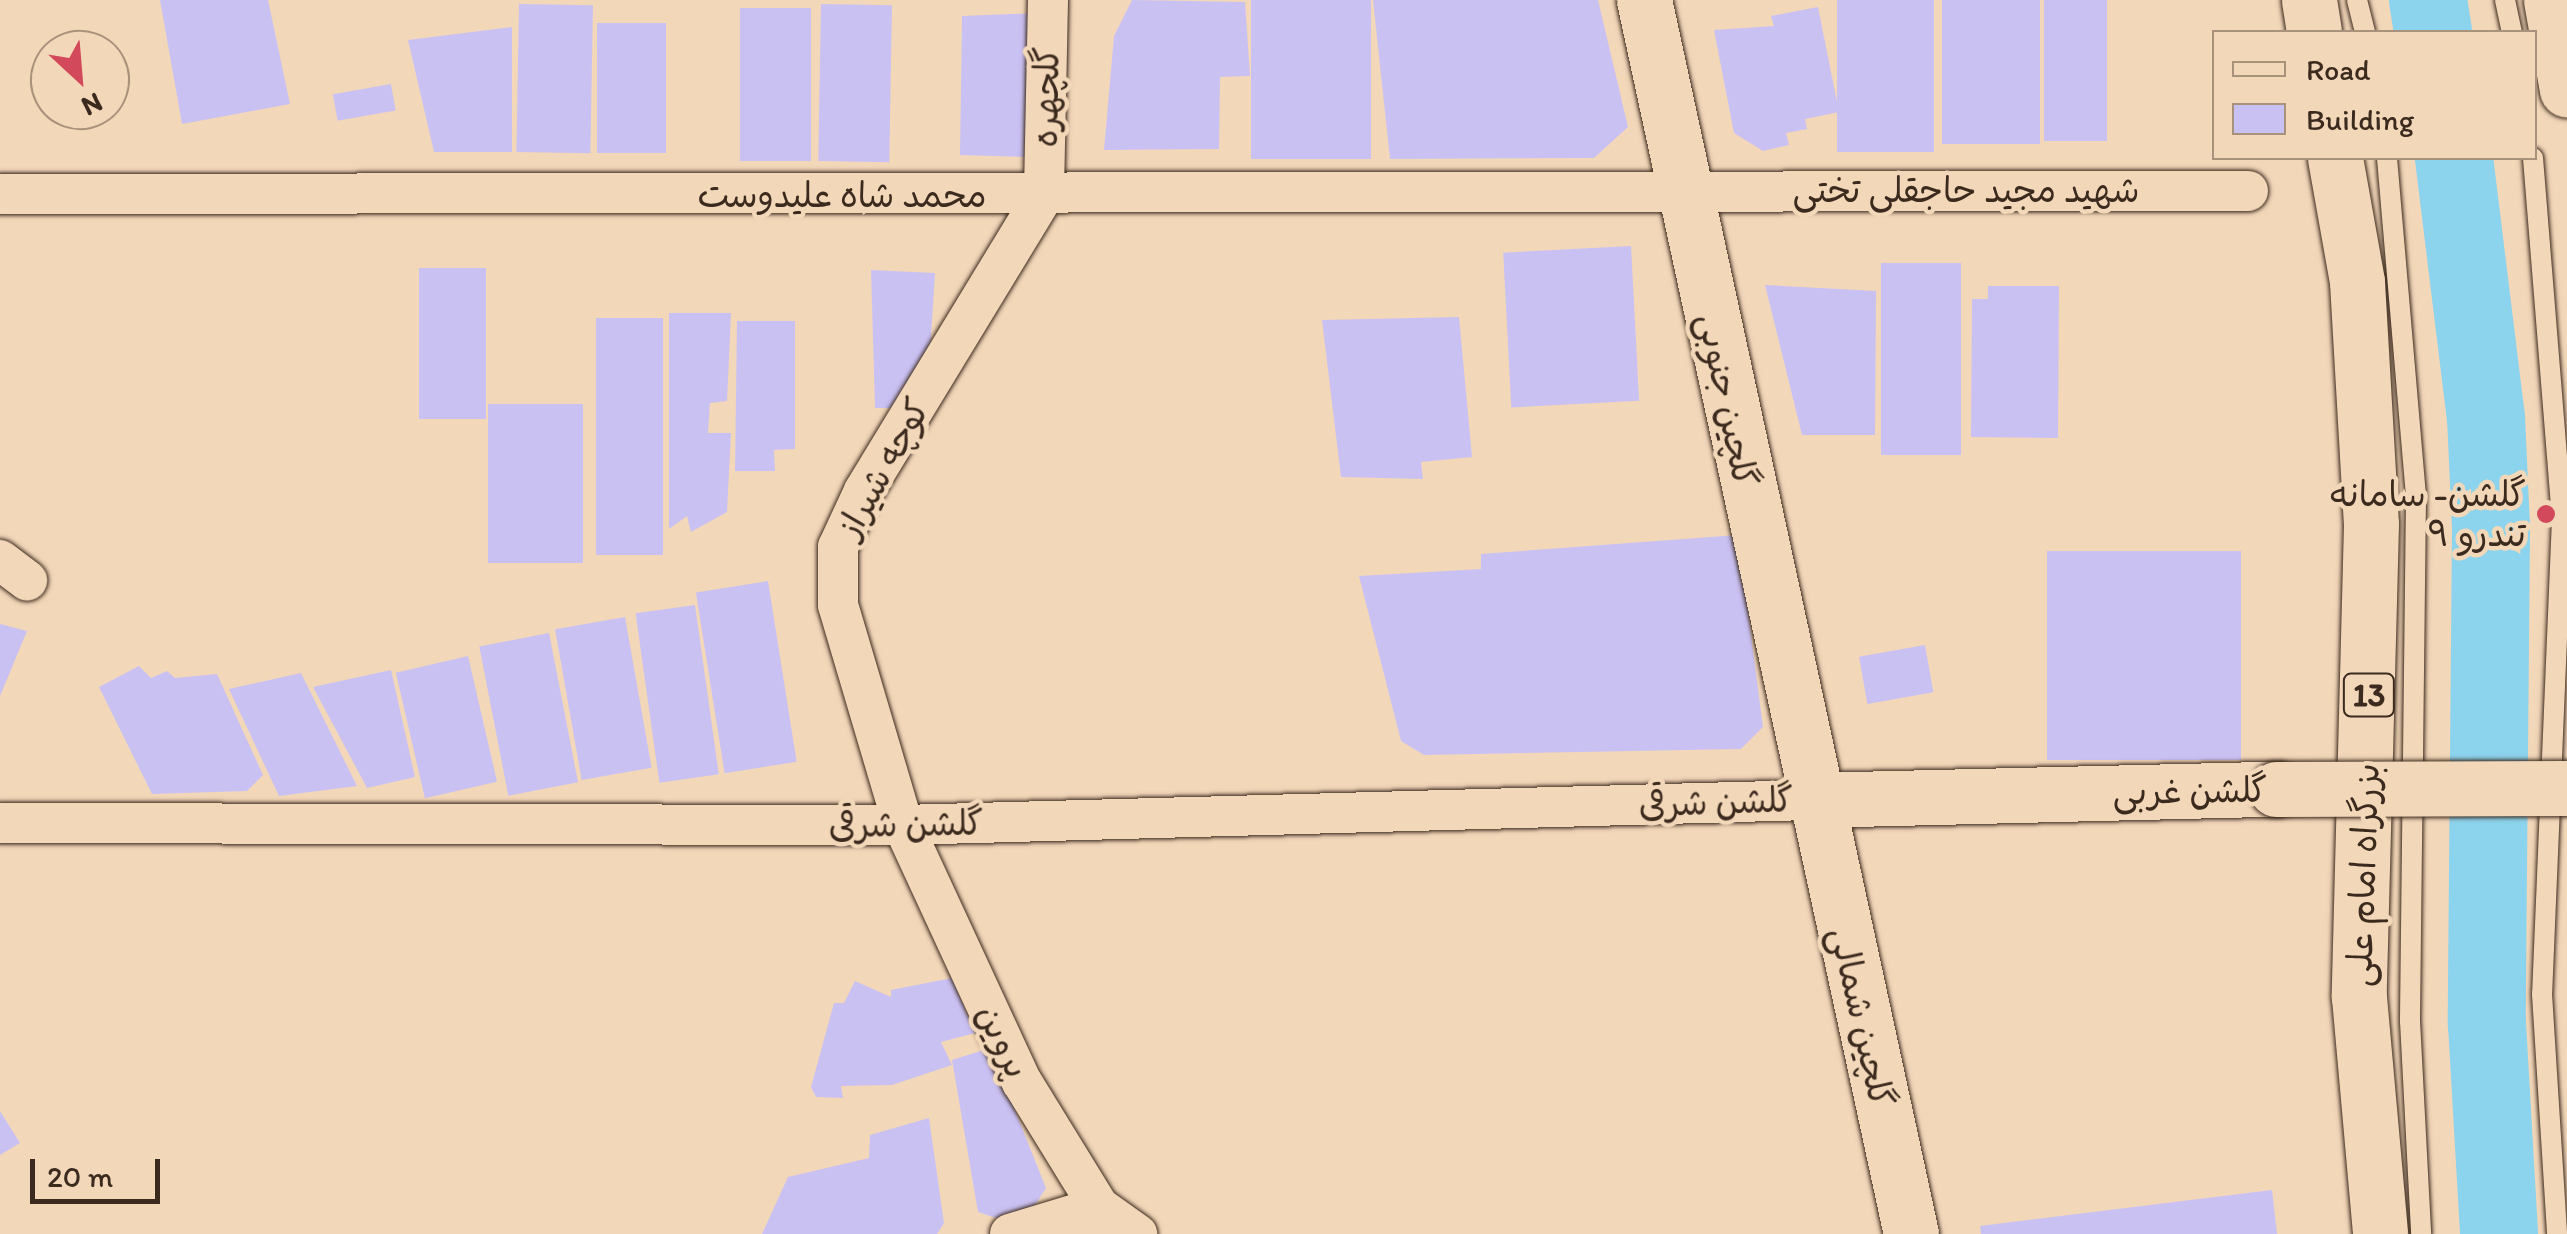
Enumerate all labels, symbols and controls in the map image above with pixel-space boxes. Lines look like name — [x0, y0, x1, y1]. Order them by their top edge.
north arrow — [30, 30, 130, 130]
legend — [2212, 30, 2537, 160]
street label: گلچهره — [1024, 46, 1068, 148]
text: Road — [2306, 51, 2371, 88]
text: N — [76, 86, 108, 125]
text: Building — [2306, 101, 2414, 138]
street label: شهید مجید حاجقلی تختی — [1793, 169, 2139, 211]
street label: محمد شاه علیدوست — [697, 174, 987, 216]
street label: گلچین جنوبی — [1689, 309, 1767, 491]
street label: کوچه شیراز — [827, 391, 939, 545]
place label: گلشن- سامانه ۹ تندرو — [2329, 473, 2526, 555]
marker: گلشن- سامانه ۹ تندرو — [2535, 503, 2557, 525]
road number: 13 — [2342, 668, 2396, 722]
street label: بزرگراه امام علی — [2338, 762, 2388, 988]
street label: گلشن غربی — [2112, 769, 2268, 813]
street label: گلشن شرقی — [1638, 778, 1794, 826]
street label: گلشن شرقی — [828, 802, 984, 846]
street label: گلچین شمالی — [1821, 923, 1903, 1111]
street label: پروین — [967, 997, 1039, 1085]
scale bar — [35, 1139, 165, 1201]
text: 20 m — [47, 1158, 113, 1195]

